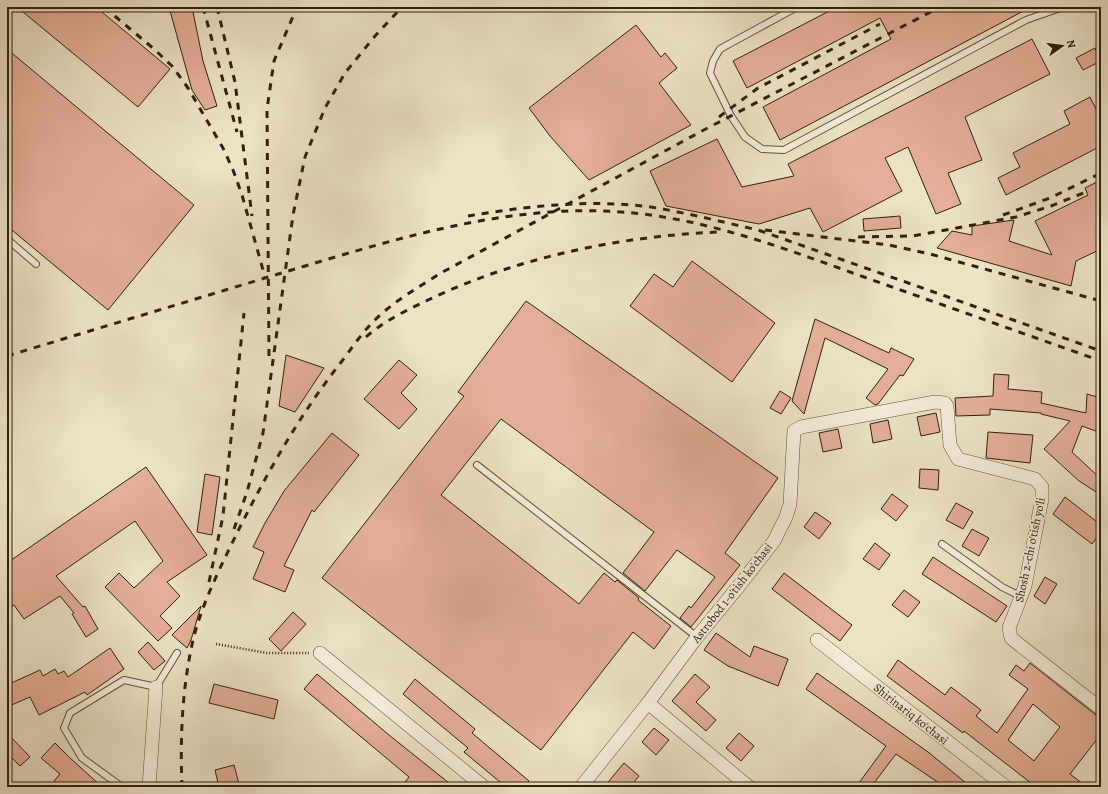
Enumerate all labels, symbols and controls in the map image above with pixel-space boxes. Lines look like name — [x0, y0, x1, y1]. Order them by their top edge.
north arrow — [1042, 26, 1082, 66]
text: N — [1063, 38, 1079, 49]
street label: Shosh 2-chi o'tish yo'li — [1011, 496, 1049, 604]
street label: Astrobod 1-o'tish ko'chasi — [687, 540, 776, 647]
street label: Shirinariq ko'chasi — [870, 680, 952, 748]

